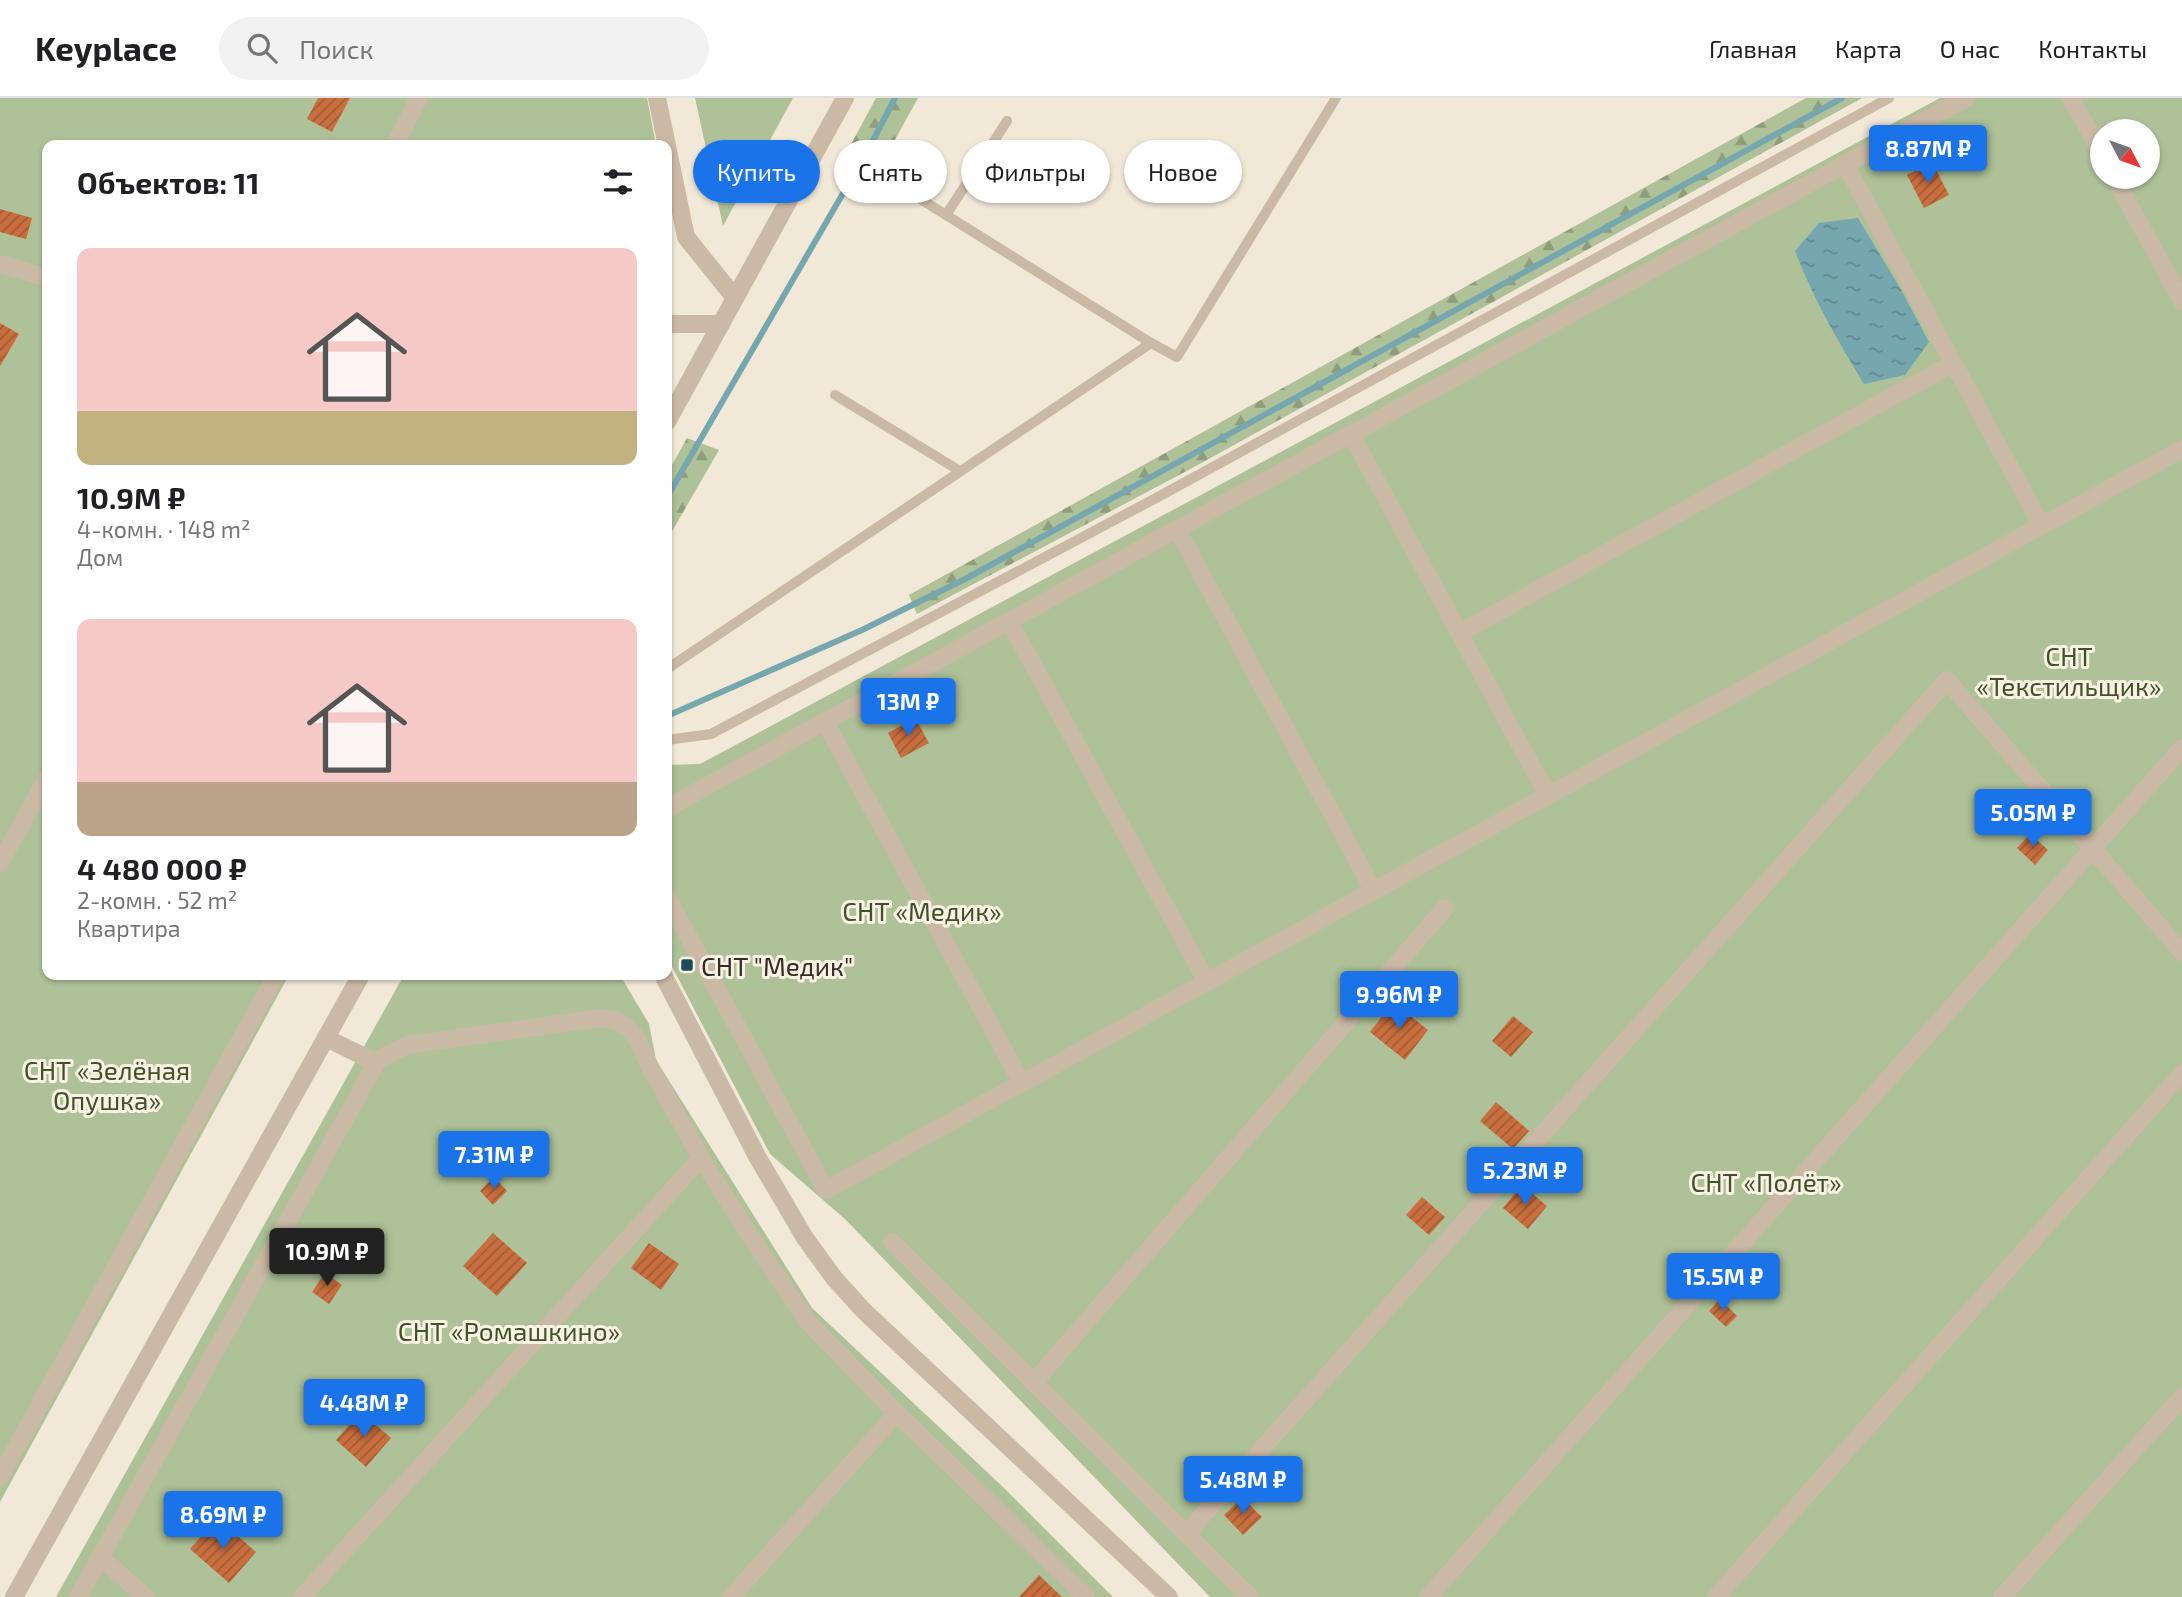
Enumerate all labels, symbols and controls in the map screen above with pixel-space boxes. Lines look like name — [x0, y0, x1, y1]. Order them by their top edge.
search box — [219, 17, 709, 80]
text: Keyplace — [35, 28, 177, 68]
icon: search — [243, 29, 281, 67]
text: Поиск — [299, 33, 373, 64]
text: Главная — [1709, 34, 1797, 63]
text: Карта — [1835, 34, 1902, 63]
text: О нас — [1940, 34, 2000, 63]
text: Контакты — [2038, 34, 2147, 63]
north arrow — [2090, 119, 2160, 189]
map controls — [2090, 119, 2160, 189]
pin: 8.87M ₽ — [1863, 126, 1993, 185]
text: 8.87M ₽ — [1885, 134, 1971, 162]
chip: Купить — [693, 140, 820, 203]
chip: Снять — [834, 140, 947, 203]
chip: Фильтры — [961, 140, 1110, 203]
chip: Новое — [1124, 140, 1242, 203]
icon: filters — [599, 163, 637, 201]
text: Объектов: 11 — [77, 164, 260, 200]
icon: home — [294, 294, 420, 420]
text: 10.9M ₽ — [77, 479, 186, 515]
text: 4-комн. · 148 m² — [77, 515, 250, 543]
text: Дом — [77, 543, 123, 571]
park label: СНТ «Текстильщик» — [1977, 640, 2161, 701]
icon: home — [294, 665, 420, 791]
pin: 13M ₽ — [859, 678, 957, 738]
text: 13M ₽ — [877, 687, 939, 715]
pin: 5.05M ₽ — [1968, 790, 2098, 849]
text: 5.05M ₽ — [1990, 798, 2076, 826]
text: 4 480 000 ₽ — [77, 850, 247, 886]
text: 2-комн. · 52 m² — [77, 886, 237, 914]
park label: СНТ «Медик» — [842, 895, 1002, 926]
text: Квартира — [77, 914, 181, 942]
place label: СНТ "Медик" — [701, 950, 853, 981]
marker: СНТ "Медик" — [679, 957, 695, 973]
pin: 9.96M ₽ — [1334, 972, 1464, 1031]
text: 9.96M ₽ — [1356, 980, 1442, 1008]
park label: СНТ «Зелёная Опушка» — [24, 1054, 190, 1116]
pin: 7.31M ₽ — [429, 1132, 559, 1191]
text: 7.31M ₽ — [454, 1140, 534, 1168]
pin: 5.23M ₽ — [1460, 1148, 1590, 1207]
text: 5.23M ₽ — [1483, 1156, 1567, 1184]
park label: СНТ «Полёт» — [1690, 1166, 1842, 1197]
pin: 10.9M ₽ — [262, 1228, 392, 1288]
text: 10.9M ₽ — [285, 1237, 369, 1265]
pin: 15.5M ₽ — [1658, 1254, 1788, 1313]
text: 15.5M ₽ — [1683, 1262, 1763, 1290]
park label: СНТ «Ромашкино» — [398, 1315, 620, 1346]
pin: 4.48M ₽ — [299, 1380, 429, 1439]
text: 4.48M ₽ — [320, 1388, 408, 1416]
pin: 5.48M ₽ — [1178, 1456, 1308, 1516]
text: 5.48M ₽ — [1200, 1465, 1286, 1493]
pin: 8.69M ₽ — [158, 1492, 288, 1551]
text: 8.69M ₽ — [180, 1500, 266, 1528]

